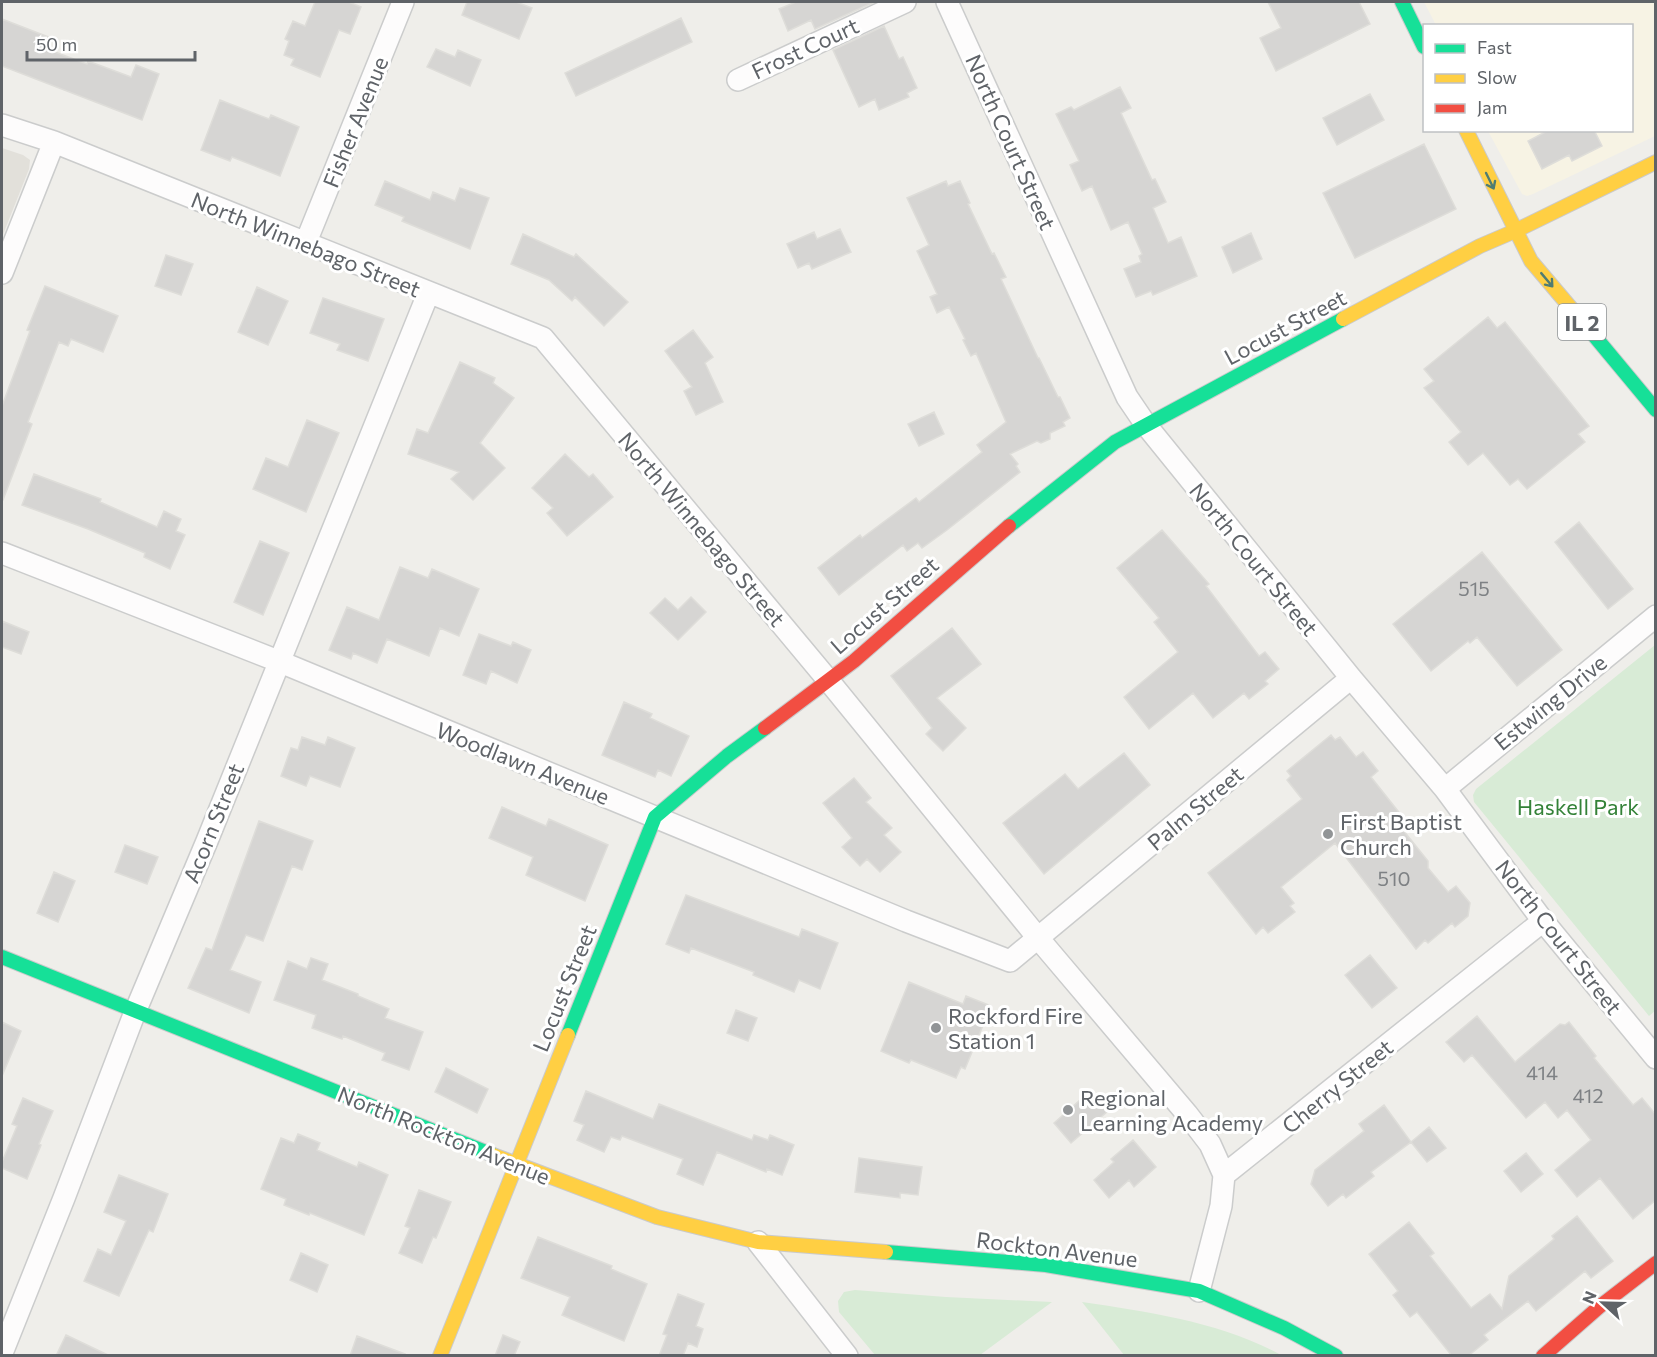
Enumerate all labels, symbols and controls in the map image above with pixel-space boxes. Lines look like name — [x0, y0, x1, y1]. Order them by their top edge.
street label: Frost Court — [747, 11, 863, 85]
scale bar — [27, 24, 195, 62]
legend — [1423, 24, 1633, 132]
text: 50 m — [36, 33, 77, 55]
text: Fast — [1477, 36, 1512, 58]
street label: North Court Street — [960, 50, 1062, 234]
street label: Fisher Avenue — [316, 53, 394, 191]
text: Slow — [1477, 66, 1517, 88]
text: Jam — [1477, 96, 1507, 118]
one-way arrow — [1485, 171, 1497, 189]
street label: North Winnebago Street — [187, 186, 425, 302]
one-way arrow — [1540, 272, 1554, 287]
street label: Locust Street — [1219, 284, 1351, 370]
road number: IL 2 — [1558, 304, 1606, 340]
street label: North Winnebago Street — [613, 426, 791, 632]
street label: North Court Street — [1184, 477, 1324, 641]
street label: Locust Street — [824, 551, 944, 659]
house number: 515 — [1458, 576, 1490, 600]
street label: Estwing Drive — [1488, 648, 1612, 756]
street label: Woodlawn Avenue — [432, 716, 614, 810]
street label: Acorn Street — [177, 759, 249, 887]
street label: Palm Street — [1142, 760, 1248, 856]
park label: Haskell Park — [1517, 793, 1639, 820]
place label: First Baptist Church — [1340, 808, 1462, 860]
marker: First Baptist Church — [1321, 827, 1335, 841]
street label: North Court Street — [1490, 854, 1628, 1020]
house number: 510 — [1377, 866, 1411, 890]
street label: Locust Street — [526, 921, 602, 1055]
place label: Rockford Fire Station 1 — [948, 1002, 1083, 1054]
marker: Rockford Fire Station 1 — [929, 1021, 943, 1035]
street label: Cherry Street — [1276, 1033, 1398, 1139]
house number: 414 — [1526, 1060, 1558, 1084]
street label: North Rockton Avenue — [334, 1080, 554, 1190]
house number: 412 — [1572, 1083, 1604, 1107]
place label: Regional Learning Academy — [1080, 1084, 1263, 1136]
marker: Regional Learning Academy — [1061, 1103, 1075, 1117]
street label: Rockton Avenue — [975, 1226, 1139, 1272]
north arrow — [1573, 1273, 1633, 1333]
text: N — [1578, 1288, 1600, 1306]

